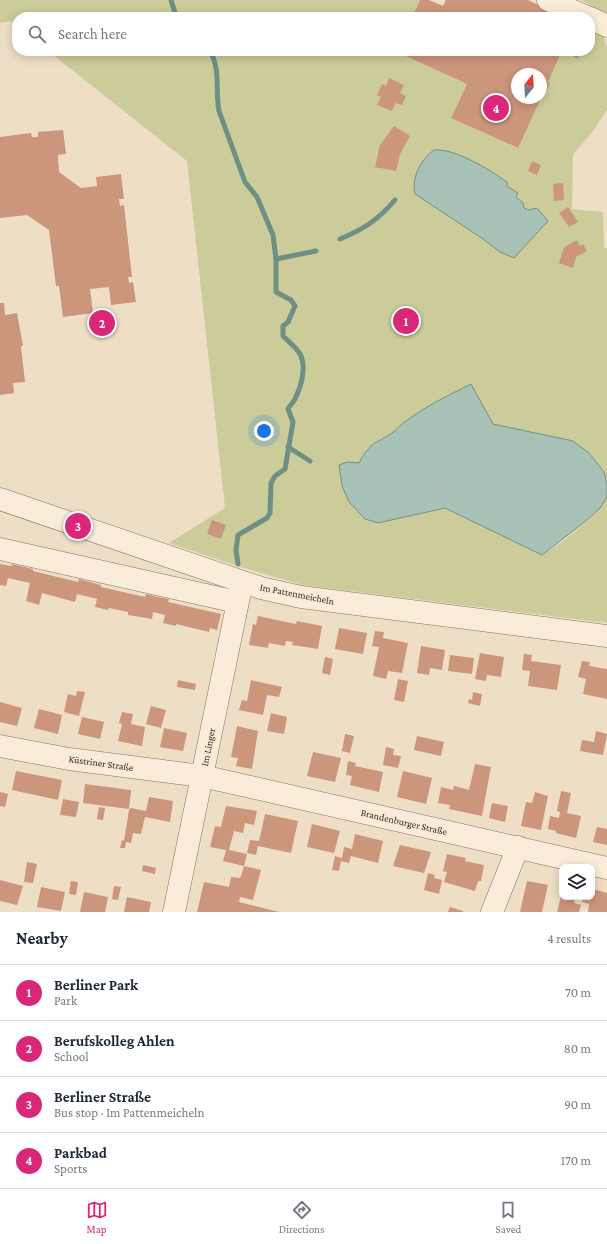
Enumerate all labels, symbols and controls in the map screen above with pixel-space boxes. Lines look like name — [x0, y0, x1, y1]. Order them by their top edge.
search box — [12, 12, 595, 56]
icon: search — [26, 23, 48, 45]
text: Search here — [58, 26, 127, 42]
north arrow — [511, 68, 547, 104]
pin: 4 — [483, 93, 509, 123]
pin: 1 — [393, 306, 419, 336]
pin: 2 — [89, 308, 115, 338]
your location — [254, 421, 274, 441]
pin: 3 — [65, 511, 91, 541]
street label: Im Pattenmeicheln — [259, 581, 336, 607]
street label: Im Linger — [199, 727, 217, 767]
street label: Küstriner Straße — [68, 753, 135, 773]
street label: Brandenburger Straße — [360, 807, 449, 837]
map controls — [559, 864, 595, 900]
button: layers — [559, 864, 595, 900]
text: Nearby — [16, 929, 68, 948]
text: 4 results — [547, 931, 591, 946]
text: Berliner Park — [54, 977, 138, 993]
text: 1 — [27, 985, 31, 1000]
text: 70 m — [565, 985, 591, 1000]
text: Park — [54, 993, 77, 1008]
text: Berufskolleg Ahlen — [54, 1033, 175, 1049]
text: 2 — [26, 1041, 32, 1056]
text: 80 m — [564, 1041, 591, 1056]
text: School — [54, 1049, 89, 1064]
text: Berliner Straße — [54, 1089, 151, 1105]
text: 3 — [26, 1097, 32, 1112]
text: 90 m — [564, 1097, 591, 1112]
text: Bus stop · Im Pattenmeicheln — [54, 1105, 205, 1120]
text: Parkbad — [54, 1145, 107, 1161]
text: 4 — [25, 1153, 33, 1168]
text: 170 m — [561, 1153, 591, 1168]
text: Sports — [54, 1161, 87, 1176]
tab: Map — [86, 1199, 108, 1235]
tab: Directions — [279, 1199, 324, 1235]
tab: Saved — [496, 1199, 521, 1235]

